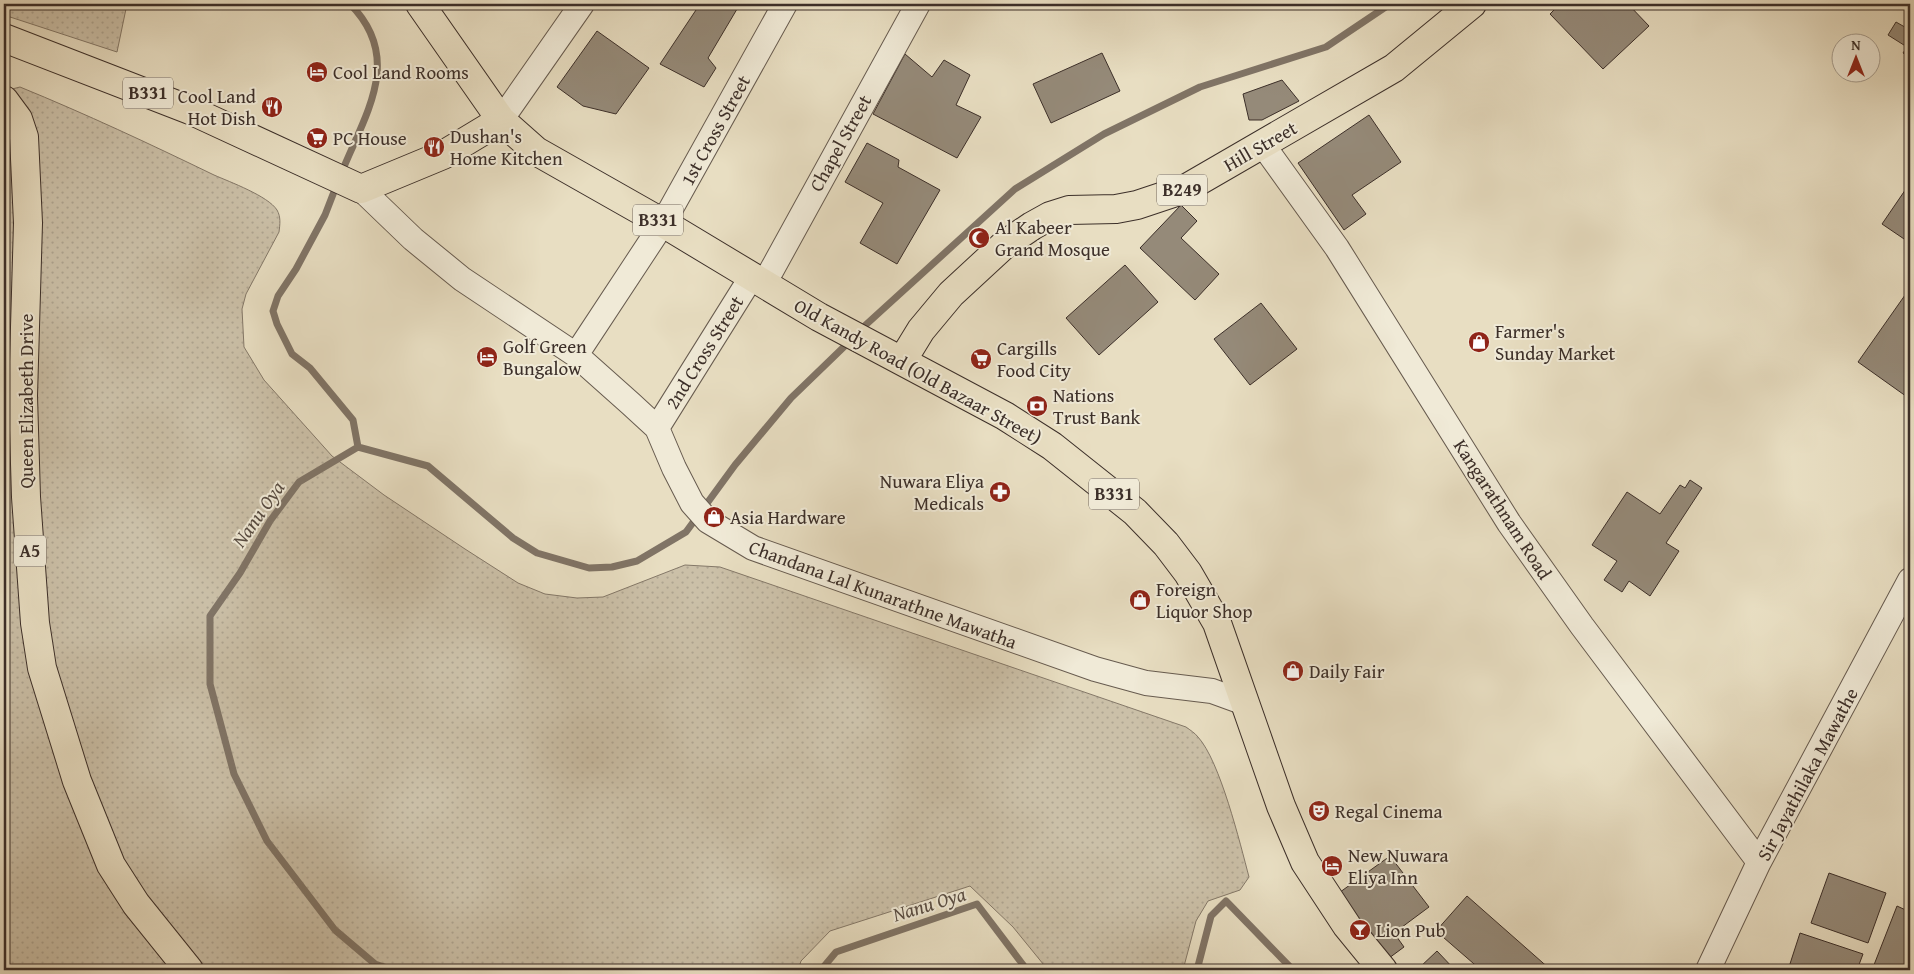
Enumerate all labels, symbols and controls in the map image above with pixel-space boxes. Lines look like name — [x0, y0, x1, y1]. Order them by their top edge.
north arrow — [1832, 32, 1882, 82]
text: N — [1851, 35, 1861, 55]
place label: Cool Land Rooms — [333, 58, 469, 86]
hotel icon: Cool Land Rooms — [305, 60, 329, 84]
street label: 1st Cross Street — [673, 69, 757, 190]
road number: B331 — [123, 78, 173, 109]
place label: Cool Land Hot Dish — [178, 82, 257, 132]
street label: Chapel Street — [802, 89, 878, 196]
restaurant icon: Cool Land Hot Dish — [260, 95, 284, 119]
street label: Hill Street — [1218, 114, 1302, 178]
place label: Dushan's Home Kitchen — [450, 122, 563, 172]
place label: PC House — [333, 124, 407, 152]
supermarket icon: PC House — [305, 126, 329, 150]
restaurant icon: Dushan's Home Kitchen — [422, 135, 446, 159]
road number: B249 — [1157, 174, 1207, 206]
road number: B331 — [633, 204, 683, 236]
place label: Al Kabeer Grand Mosque — [995, 213, 1110, 263]
mosque icon: Al Kabeer Grand Mosque — [967, 226, 991, 250]
street label: 2nd Cross Street — [658, 290, 750, 414]
street label: Old Kandy Road (Old Bazaar Street) — [789, 291, 1047, 451]
street label: Queen Elizabeth Drive — [12, 313, 40, 489]
place label: Farmer's Sunday Market — [1495, 317, 1616, 367]
shop icon: Farmer's Sunday Market — [1467, 330, 1491, 354]
place label: Golf Green Bungalow — [503, 332, 587, 382]
place label: Cargills Food City — [997, 334, 1072, 384]
hotel icon: Golf Green Bungalow — [475, 345, 499, 369]
supermarket icon: Cargills Food City — [969, 347, 993, 371]
place label: Nations Trust Bank — [1053, 381, 1141, 431]
bank icon: Nations Trust Bank — [1025, 394, 1049, 418]
street label: Kangarathnam Road — [1447, 433, 1559, 585]
place label: Nuwara Eliya Medicals — [880, 467, 984, 517]
water label: Nanu Oya — [224, 474, 291, 554]
road number: B331 — [1089, 478, 1139, 509]
pharmacy icon: Nuwara Eliya Medicals — [988, 480, 1012, 504]
place label: Asia Hardware — [730, 503, 846, 531]
shop icon: Asia Hardware — [702, 505, 726, 529]
street label: Chandana Lal Kunarathne Mawatha — [745, 532, 1021, 656]
road number: A5 — [14, 536, 46, 566]
place label: Foreign Liquor Shop — [1156, 575, 1252, 625]
shop icon: Foreign Liquor Shop — [1128, 588, 1152, 612]
place label: Daily Fair — [1309, 657, 1385, 685]
shop icon: Daily Fair — [1281, 659, 1305, 683]
street label: Sir Jayathilaka Mawathe — [1749, 682, 1865, 865]
place label: Regal Cinema — [1335, 797, 1443, 825]
theatre icon: Regal Cinema — [1307, 799, 1331, 823]
place label: New Nuwara Eliya Inn — [1348, 841, 1449, 891]
hotel icon: New Nuwara Eliya Inn — [1320, 854, 1344, 878]
water label: Nanu Oya — [888, 878, 970, 929]
place label: Lion Pub — [1376, 916, 1446, 944]
bar icon: Lion Pub — [1348, 918, 1372, 942]

